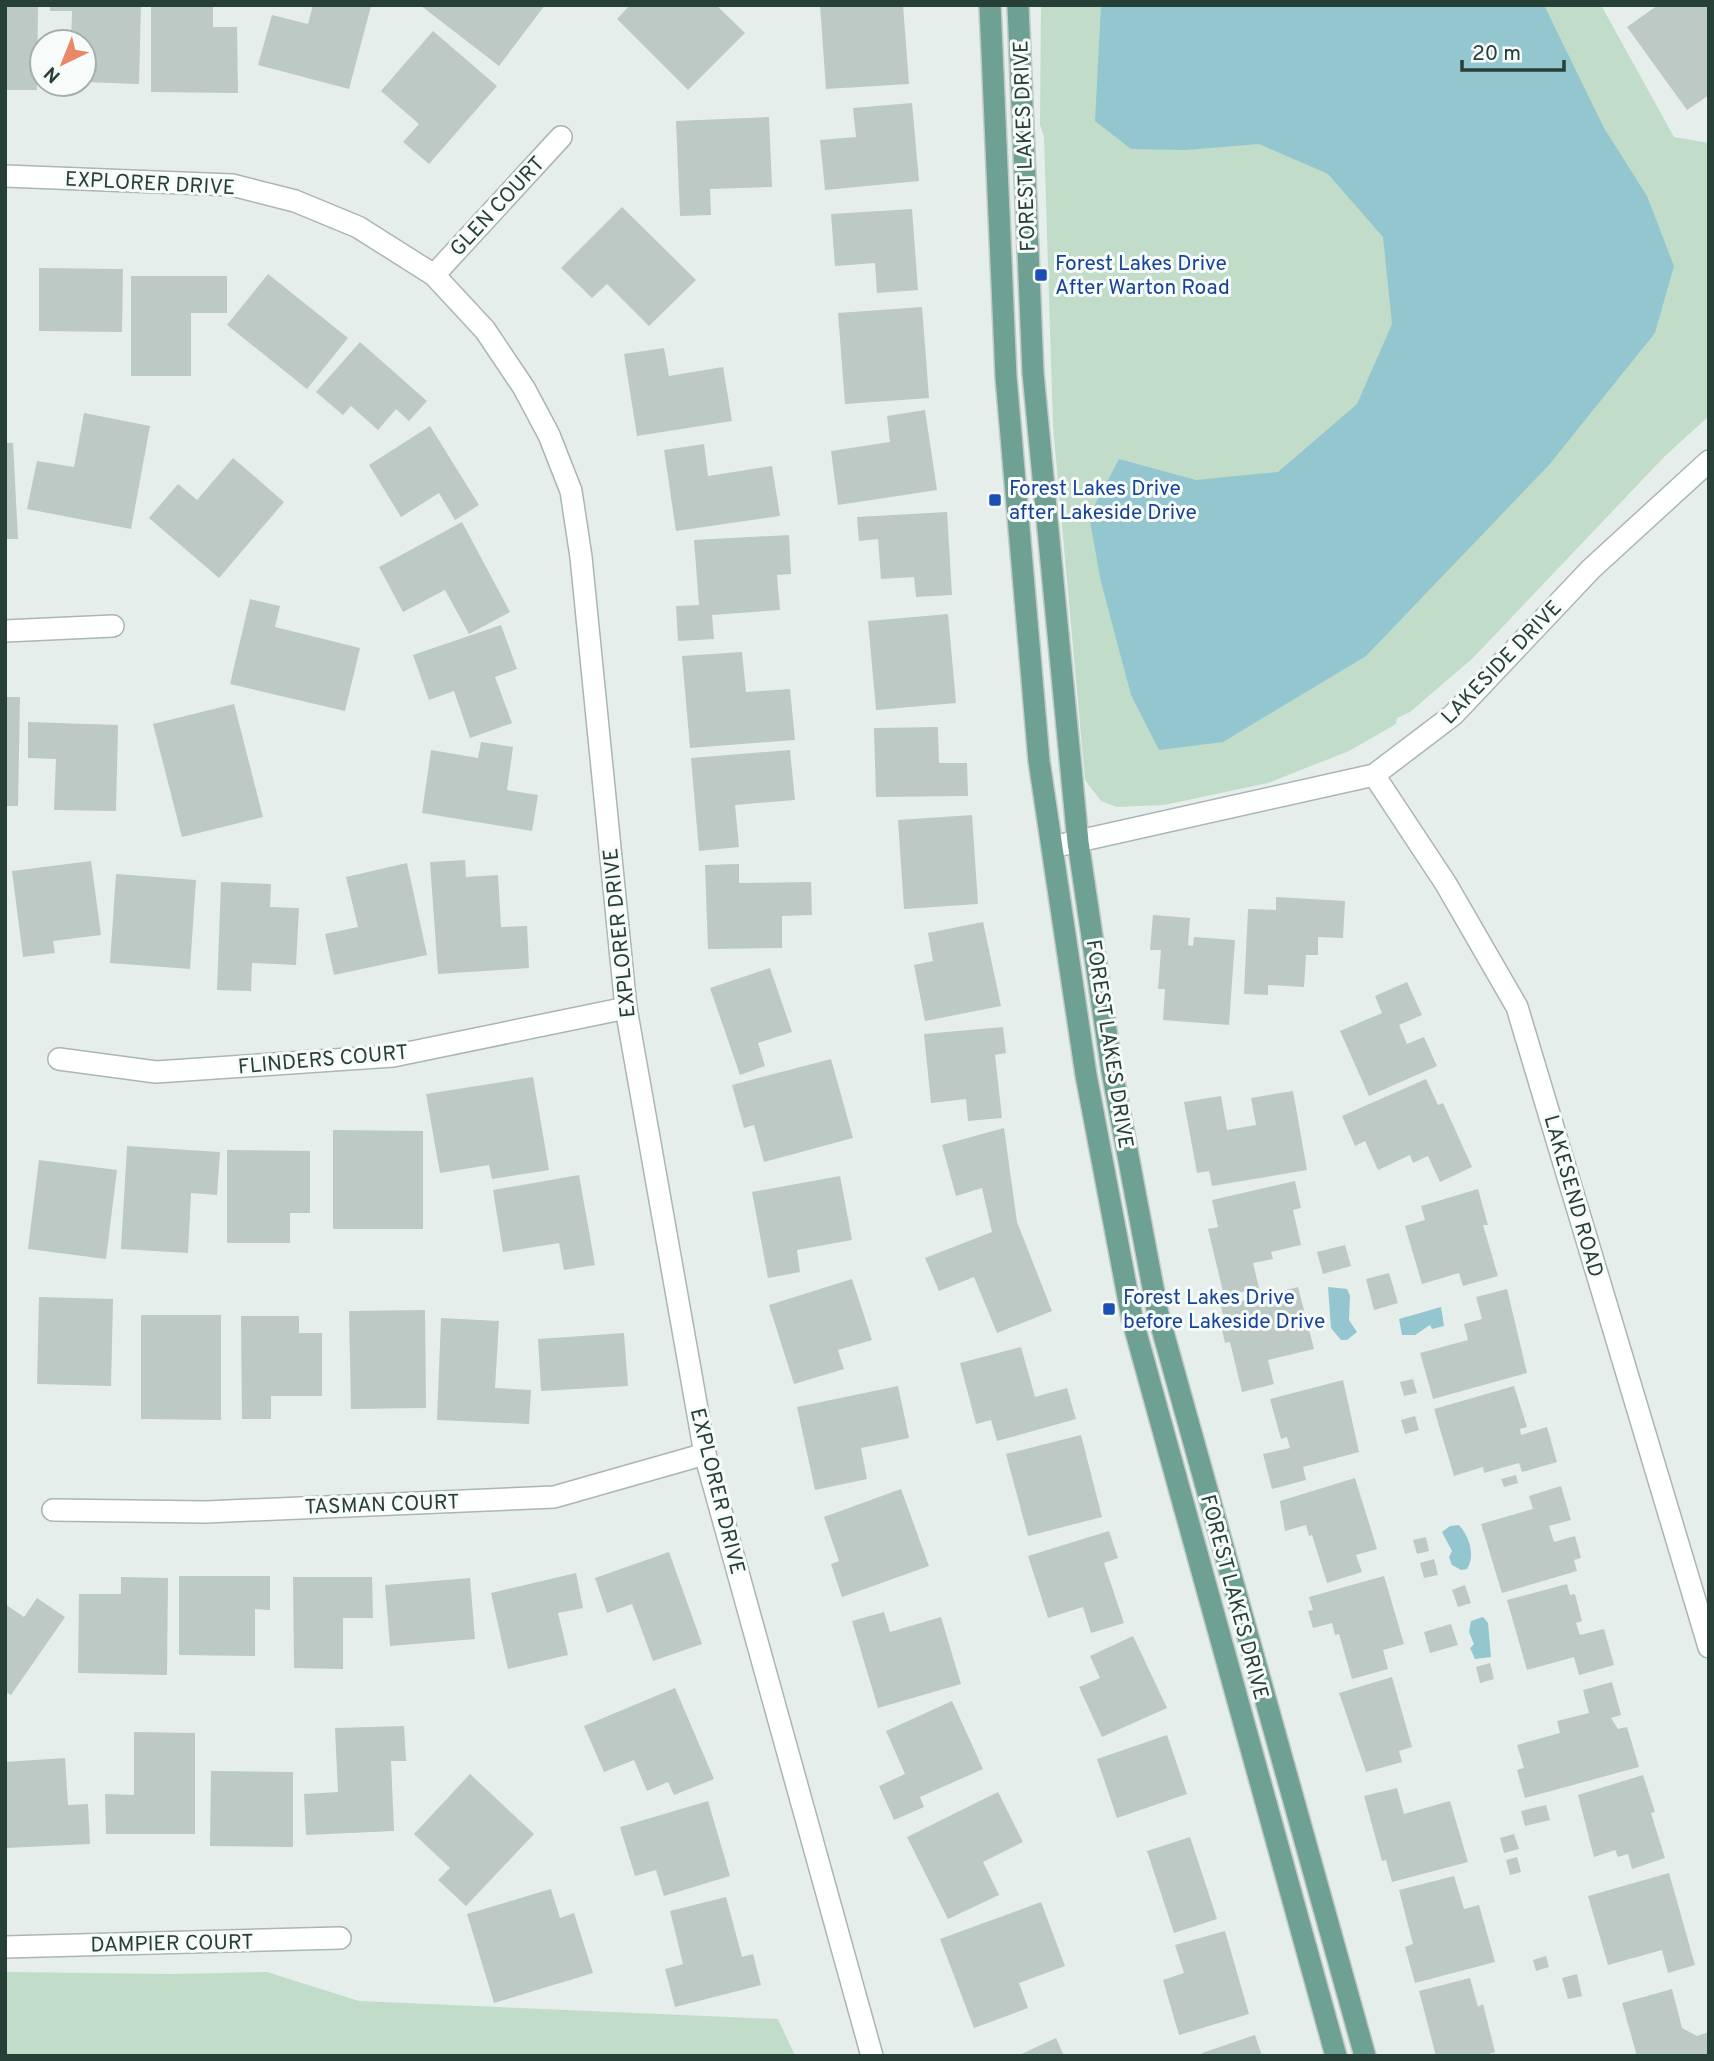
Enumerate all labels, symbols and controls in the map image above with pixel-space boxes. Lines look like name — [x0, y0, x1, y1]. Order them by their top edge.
north arrow — [28, 28, 98, 98]
scale bar — [1462, 28, 1564, 72]
street label: FOREST LAKES DRIVE — [1008, 40, 1043, 252]
text: 20 m — [1472, 41, 1521, 68]
text: N — [40, 61, 66, 87]
street label: GLEN COURT — [445, 151, 551, 263]
street label: EXPLORER DRIVE — [64, 167, 236, 202]
place label: Forest Lakes Drive After Warton Road — [1055, 251, 1230, 302]
marker: Forest Lakes Drive After Warton Road — [1033, 267, 1049, 283]
place label: Forest Lakes Drive after Lakeside Drive — [1009, 476, 1197, 527]
marker: Forest Lakes Drive after Lakeside Drive — [987, 492, 1003, 508]
street label: LAKESIDE DRIVE — [1436, 595, 1568, 731]
street label: EXPLORER DRIVE — [598, 847, 643, 1019]
street label: FOREST LAKES DRIVE — [1079, 938, 1138, 1151]
street label: FLINDERS COURT — [237, 1040, 409, 1081]
street label: LAKESEND ROAD — [1536, 1112, 1609, 1281]
place label: Forest Lakes Drive before Lakeside Drive — [1123, 1285, 1325, 1336]
marker: Forest Lakes Drive before Lakeside Drive — [1101, 1301, 1117, 1317]
street label: EXPLORER DRIVE — [683, 1405, 750, 1577]
street label: TASMAN COURT — [304, 1489, 460, 1522]
street label: FOREST LAKES DRIVE — [1193, 1492, 1274, 1703]
street label: DAMPIER COURT — [90, 1930, 254, 1959]

